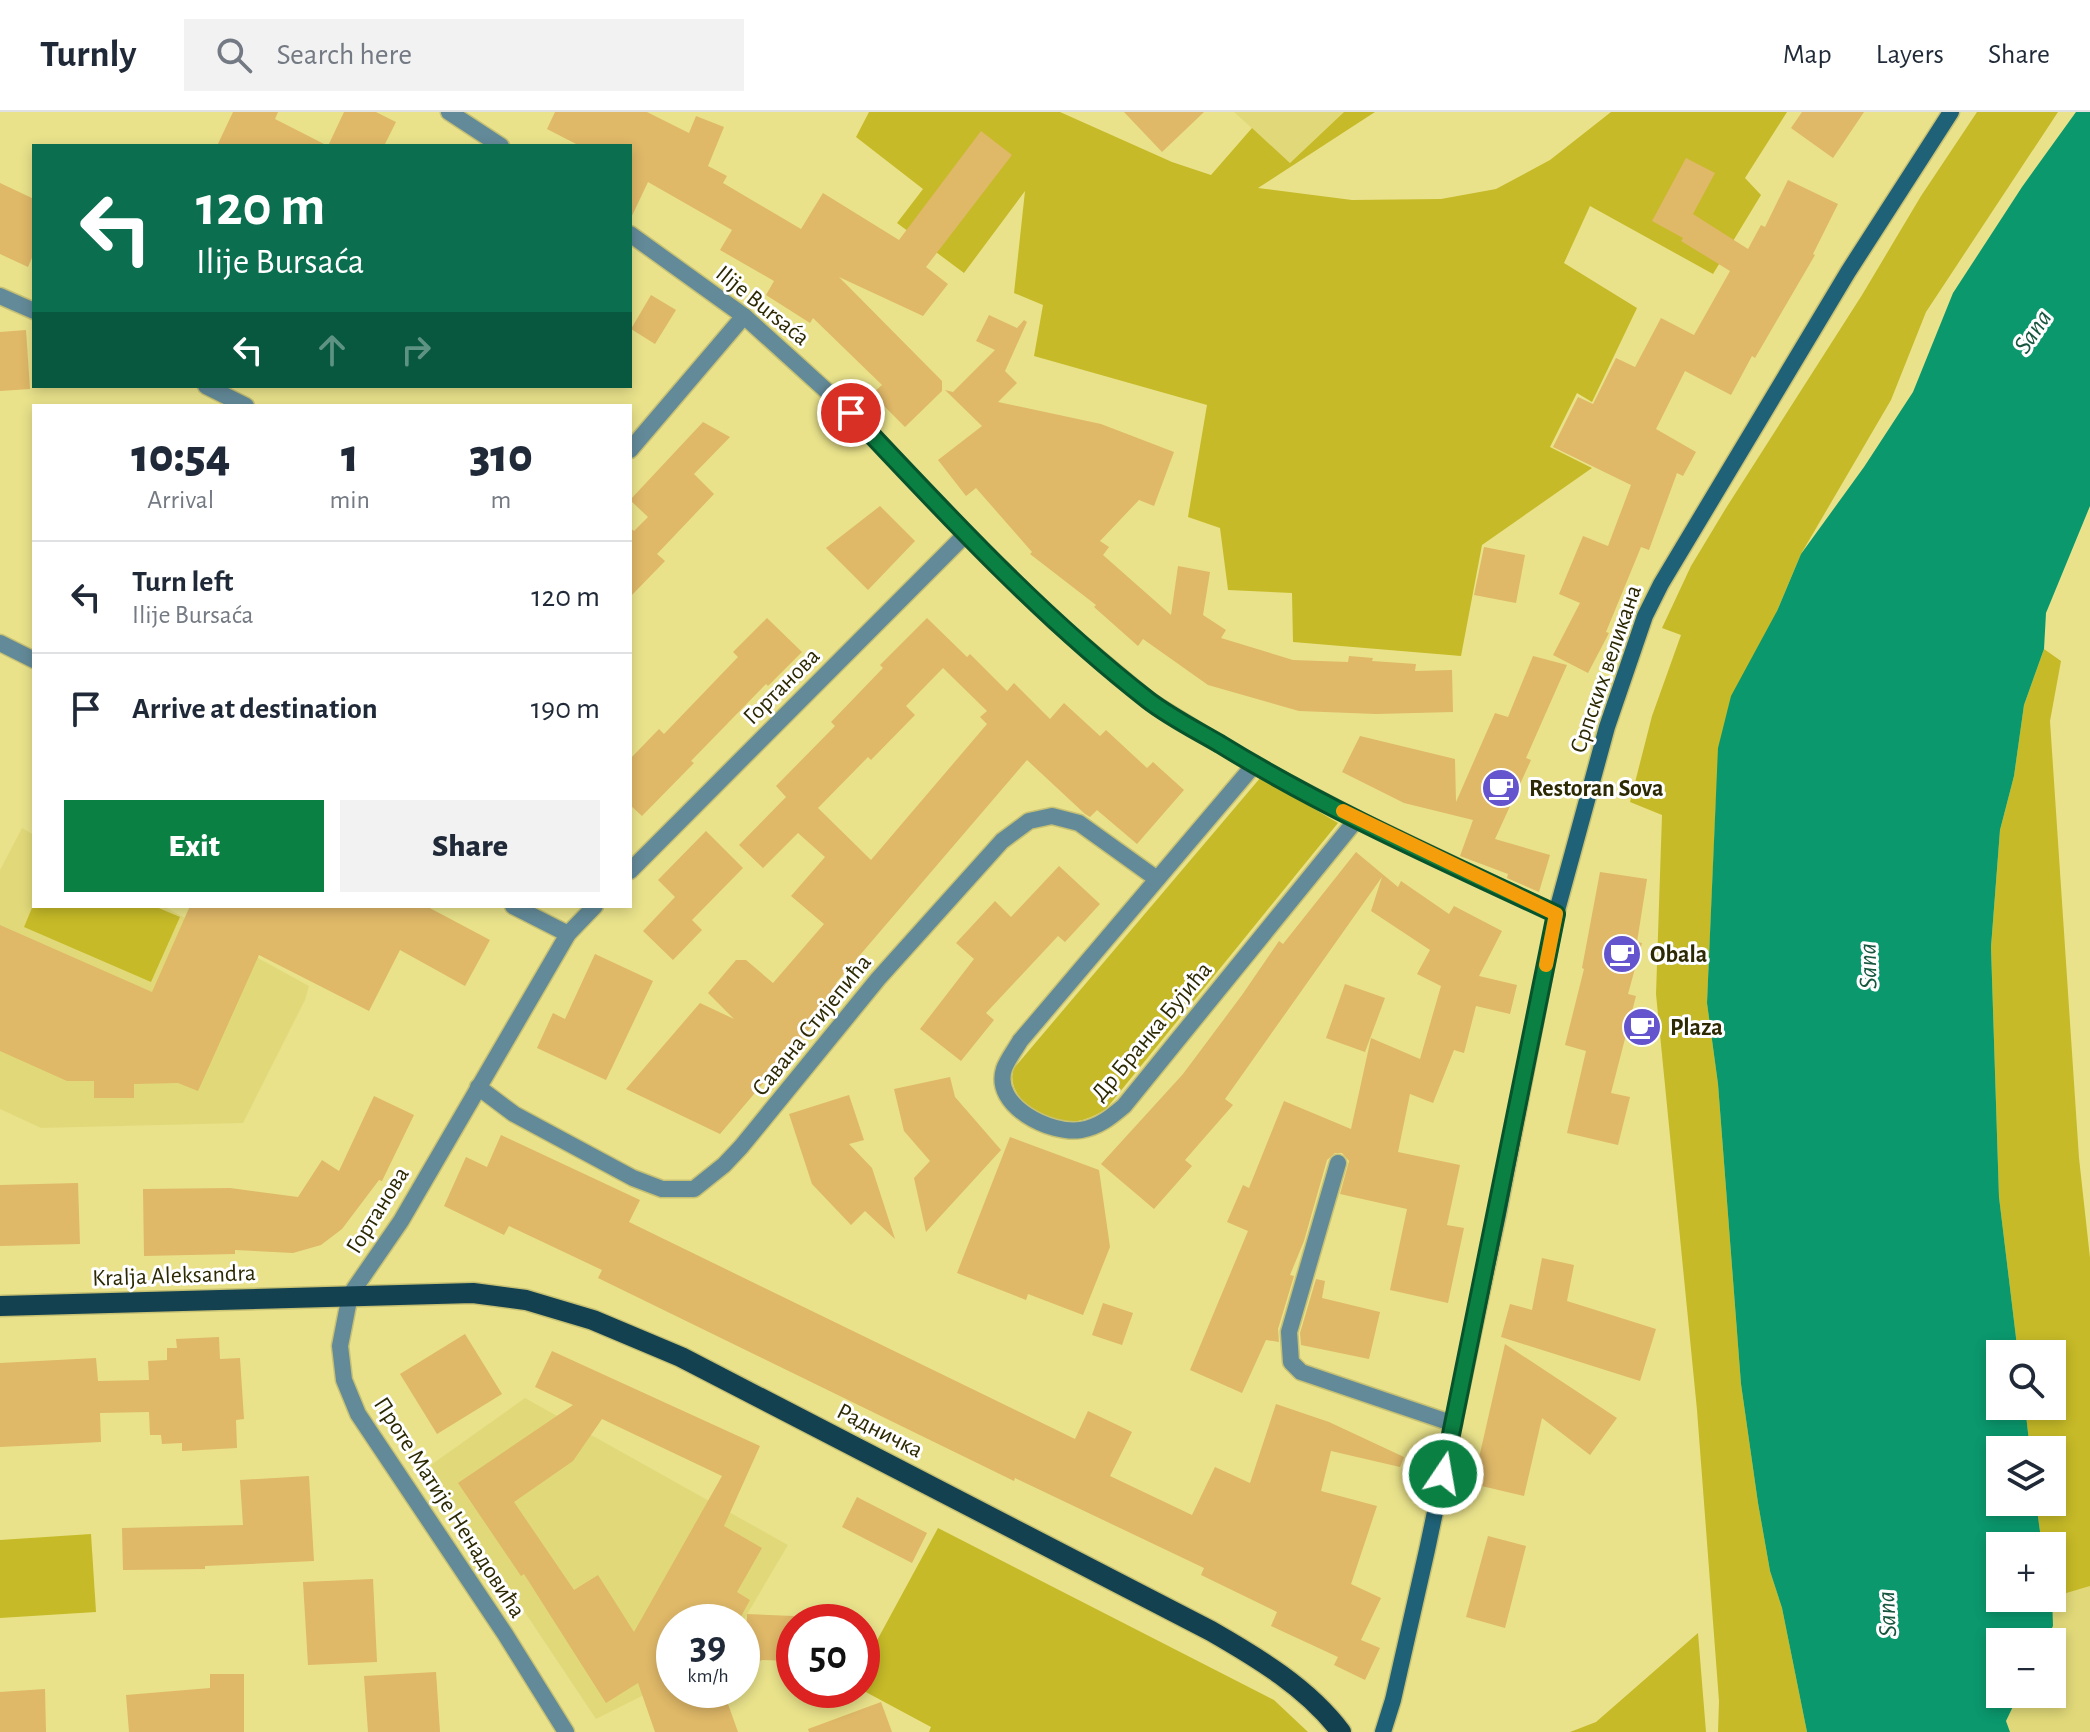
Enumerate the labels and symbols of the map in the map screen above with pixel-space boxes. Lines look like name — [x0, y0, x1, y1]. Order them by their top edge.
street label: Ilije Bursaća — [711, 261, 814, 350]
water label: Sana — [2009, 305, 2057, 358]
pin — [817, 379, 885, 447]
street label: Српских великана — [1566, 582, 1646, 756]
street label: Гортанова — [739, 644, 825, 730]
cafe icon: Restoran Sova — [1480, 767, 1522, 809]
place label: Restoran Sova — [1529, 777, 1663, 801]
cafe icon: Obala — [1601, 933, 1643, 975]
place label: Obala — [1650, 943, 1707, 967]
water label: Sana — [1855, 943, 1881, 989]
street label: Савана Стијепића — [748, 950, 876, 1101]
street label: Др Бранка Бујића — [1087, 958, 1217, 1106]
cafe icon: Plaza — [1621, 1006, 1663, 1048]
place label: Plaza — [1670, 1016, 1723, 1040]
street label: Гортанова — [342, 1163, 414, 1258]
street label: Kralja Aleksandra — [92, 1261, 256, 1291]
street label: Проте Матије Ненадовића — [369, 1393, 529, 1622]
street label: Радничка — [833, 1399, 926, 1463]
position arrow — [1401, 1432, 1485, 1516]
water label: Sana — [1873, 1590, 1901, 1638]
speed limit sign: 50 — [776, 1604, 880, 1708]

